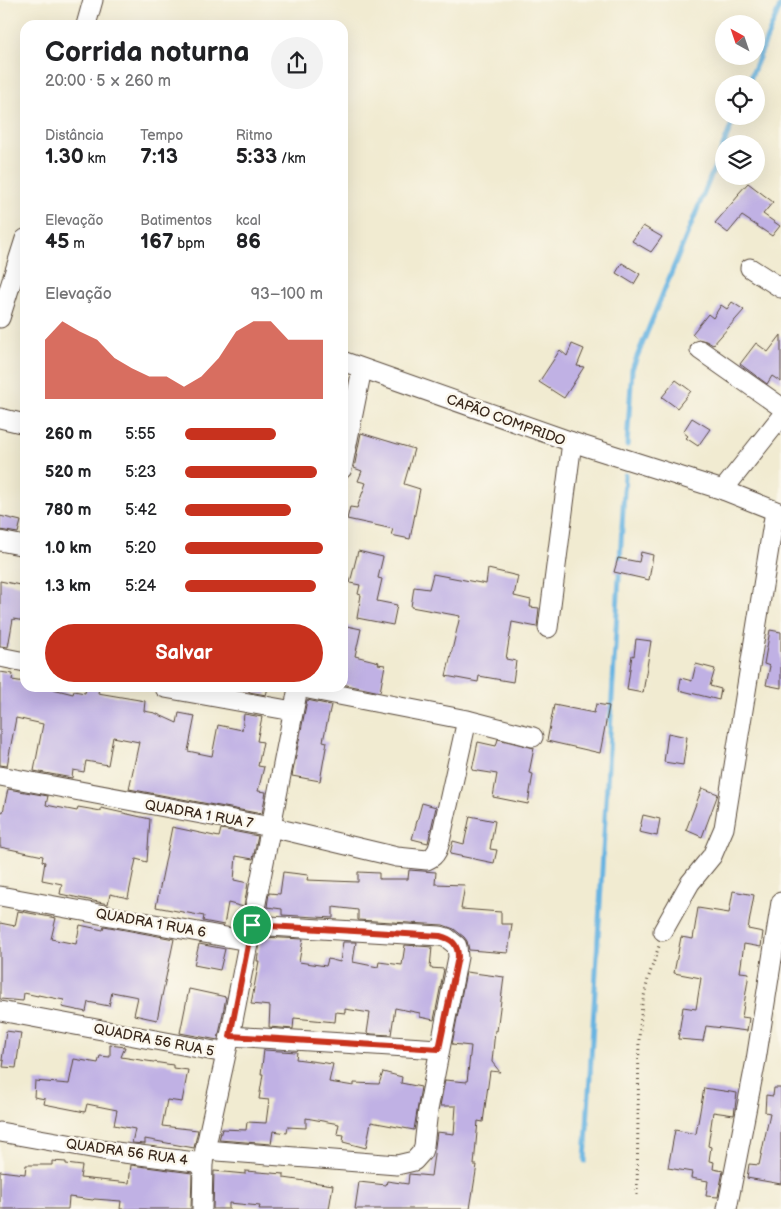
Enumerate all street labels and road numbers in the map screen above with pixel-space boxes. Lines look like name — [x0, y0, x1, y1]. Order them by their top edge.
street label: CAPÃO COMPRIDO — [444, 390, 568, 450]
street label: QUADRA 1 RUA 7 — [143, 796, 255, 832]
street label: QUADRA 1 RUA 6 — [94, 905, 208, 941]
street label: QUADRA 56 RUA 5 — [92, 1020, 216, 1060]
street label: QUADRA 56 RUA 4 — [65, 1135, 189, 1169]

